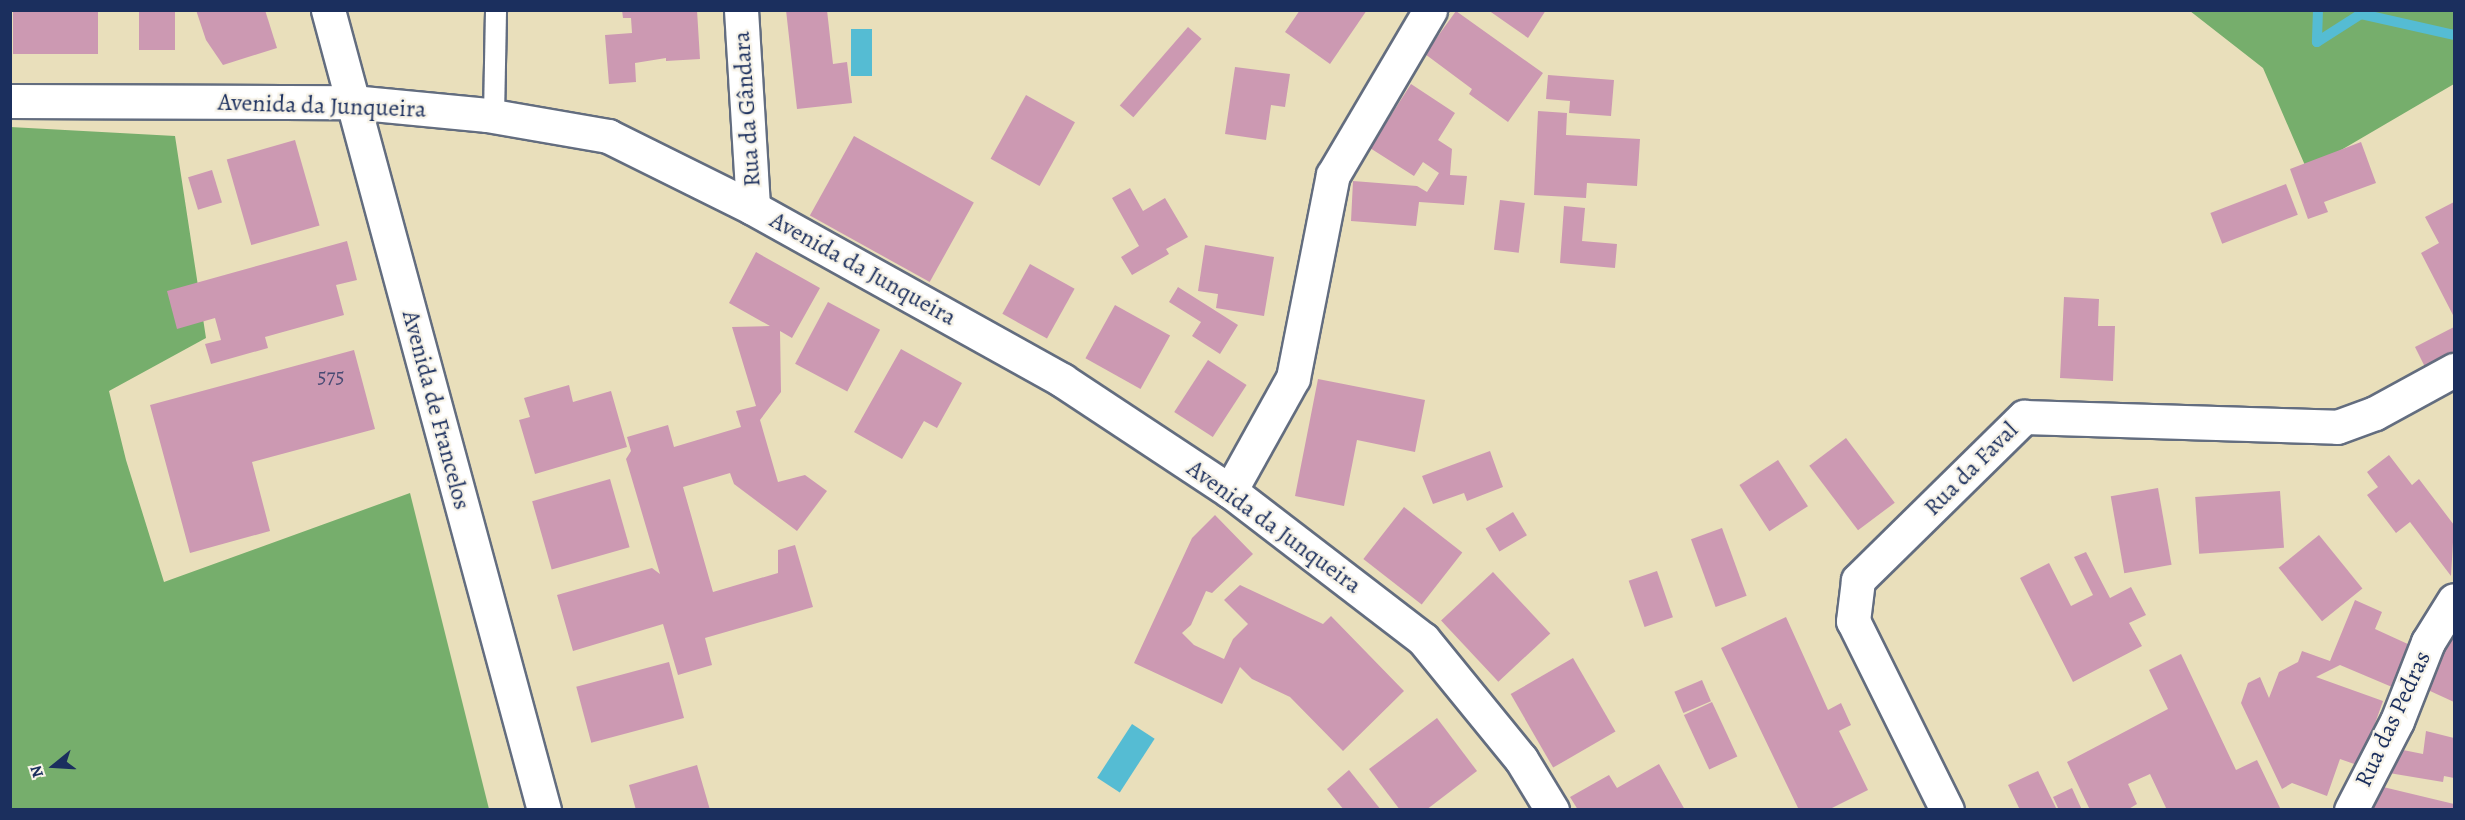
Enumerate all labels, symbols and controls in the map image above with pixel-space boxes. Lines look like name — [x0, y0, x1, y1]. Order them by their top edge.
street label: Rua da Gândara — [727, 30, 767, 188]
street label: Avenida da Junqueira — [217, 88, 427, 124]
street label: Avenida da Junqueira — [765, 206, 961, 332]
street label: Avenida de Francelos — [396, 307, 476, 513]
house number: 575 — [318, 363, 344, 389]
street label: Rua da Faval — [1918, 416, 2024, 522]
street label: Avenida da Junqueira — [1181, 454, 1367, 600]
street label: Rua das Pedras — [2349, 646, 2437, 792]
north arrow — [24, 736, 84, 796]
text: N — [25, 763, 49, 781]

